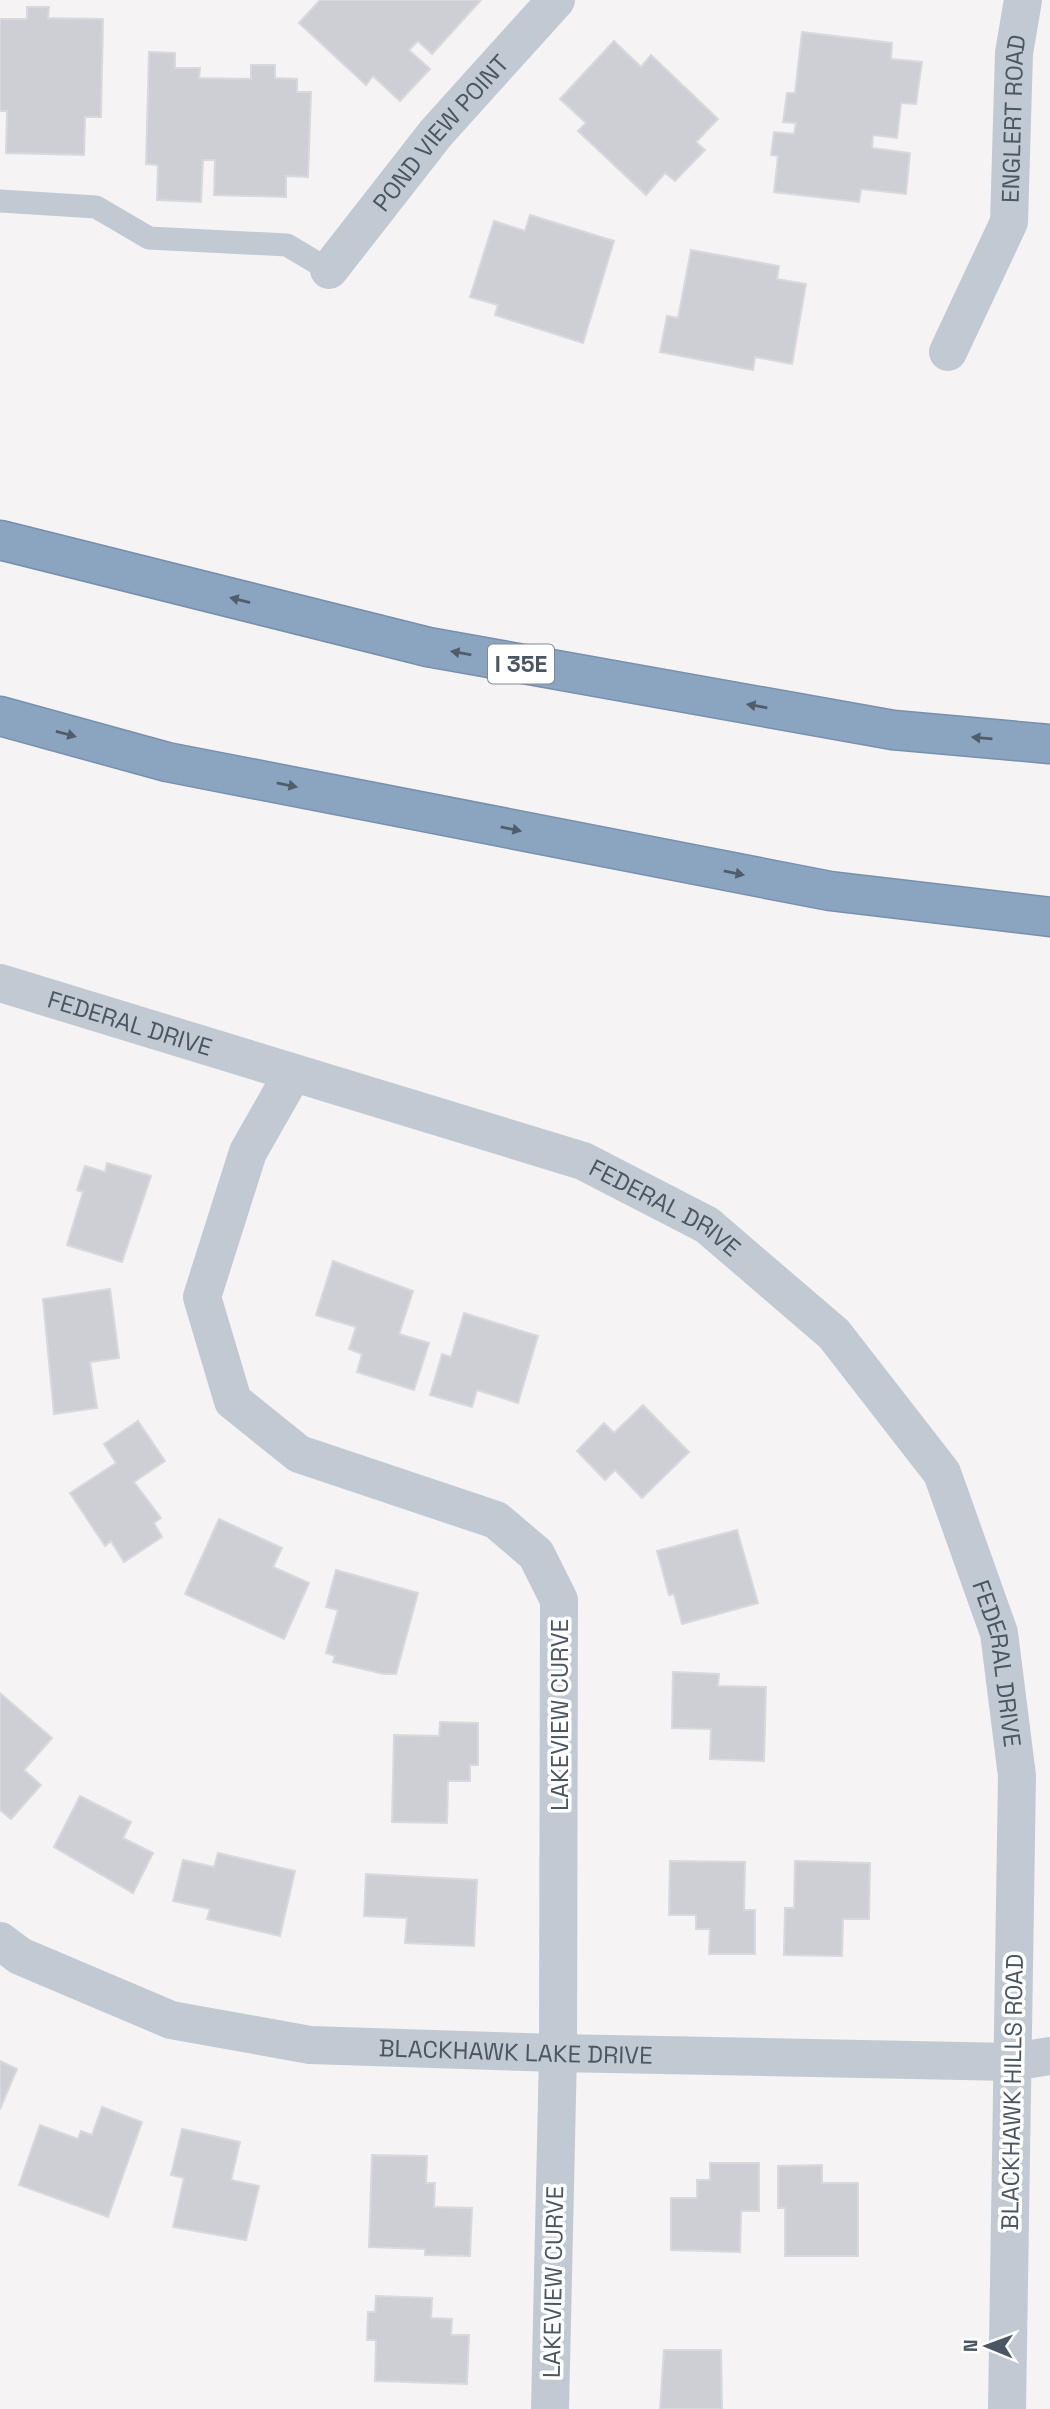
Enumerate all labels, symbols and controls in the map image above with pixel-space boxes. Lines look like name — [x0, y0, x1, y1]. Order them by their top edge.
street label: ENGLERT ROAD — [994, 32, 1032, 203]
street label: POND VIEW POINT — [365, 48, 515, 217]
one-way arrow — [228, 594, 250, 605]
road number: I 35E — [488, 644, 554, 684]
one-way arrow — [450, 647, 472, 658]
one-way arrow — [746, 700, 768, 711]
one-way arrow — [55, 729, 77, 740]
one-way arrow — [971, 732, 993, 743]
one-way arrow — [276, 780, 298, 791]
one-way arrow — [500, 824, 522, 835]
one-way arrow — [723, 867, 745, 878]
street label: FEDERAL DRIVE — [44, 983, 216, 1062]
street label: FEDERAL DRIVE — [584, 1152, 747, 1263]
street label: FEDERAL DRIVE — [966, 1576, 1029, 1749]
street label: LAKEVIEW CURVE — [544, 1619, 575, 1811]
street label: BLACKHAWK HILLS ROAD — [994, 1953, 1030, 2231]
street label: BLACKHAWK LAKE DRIVE — [378, 2032, 653, 2070]
street label: LAKEVIEW CURVE — [536, 2186, 570, 2378]
north arrow — [952, 2311, 1022, 2381]
text: N — [958, 2339, 983, 2352]

